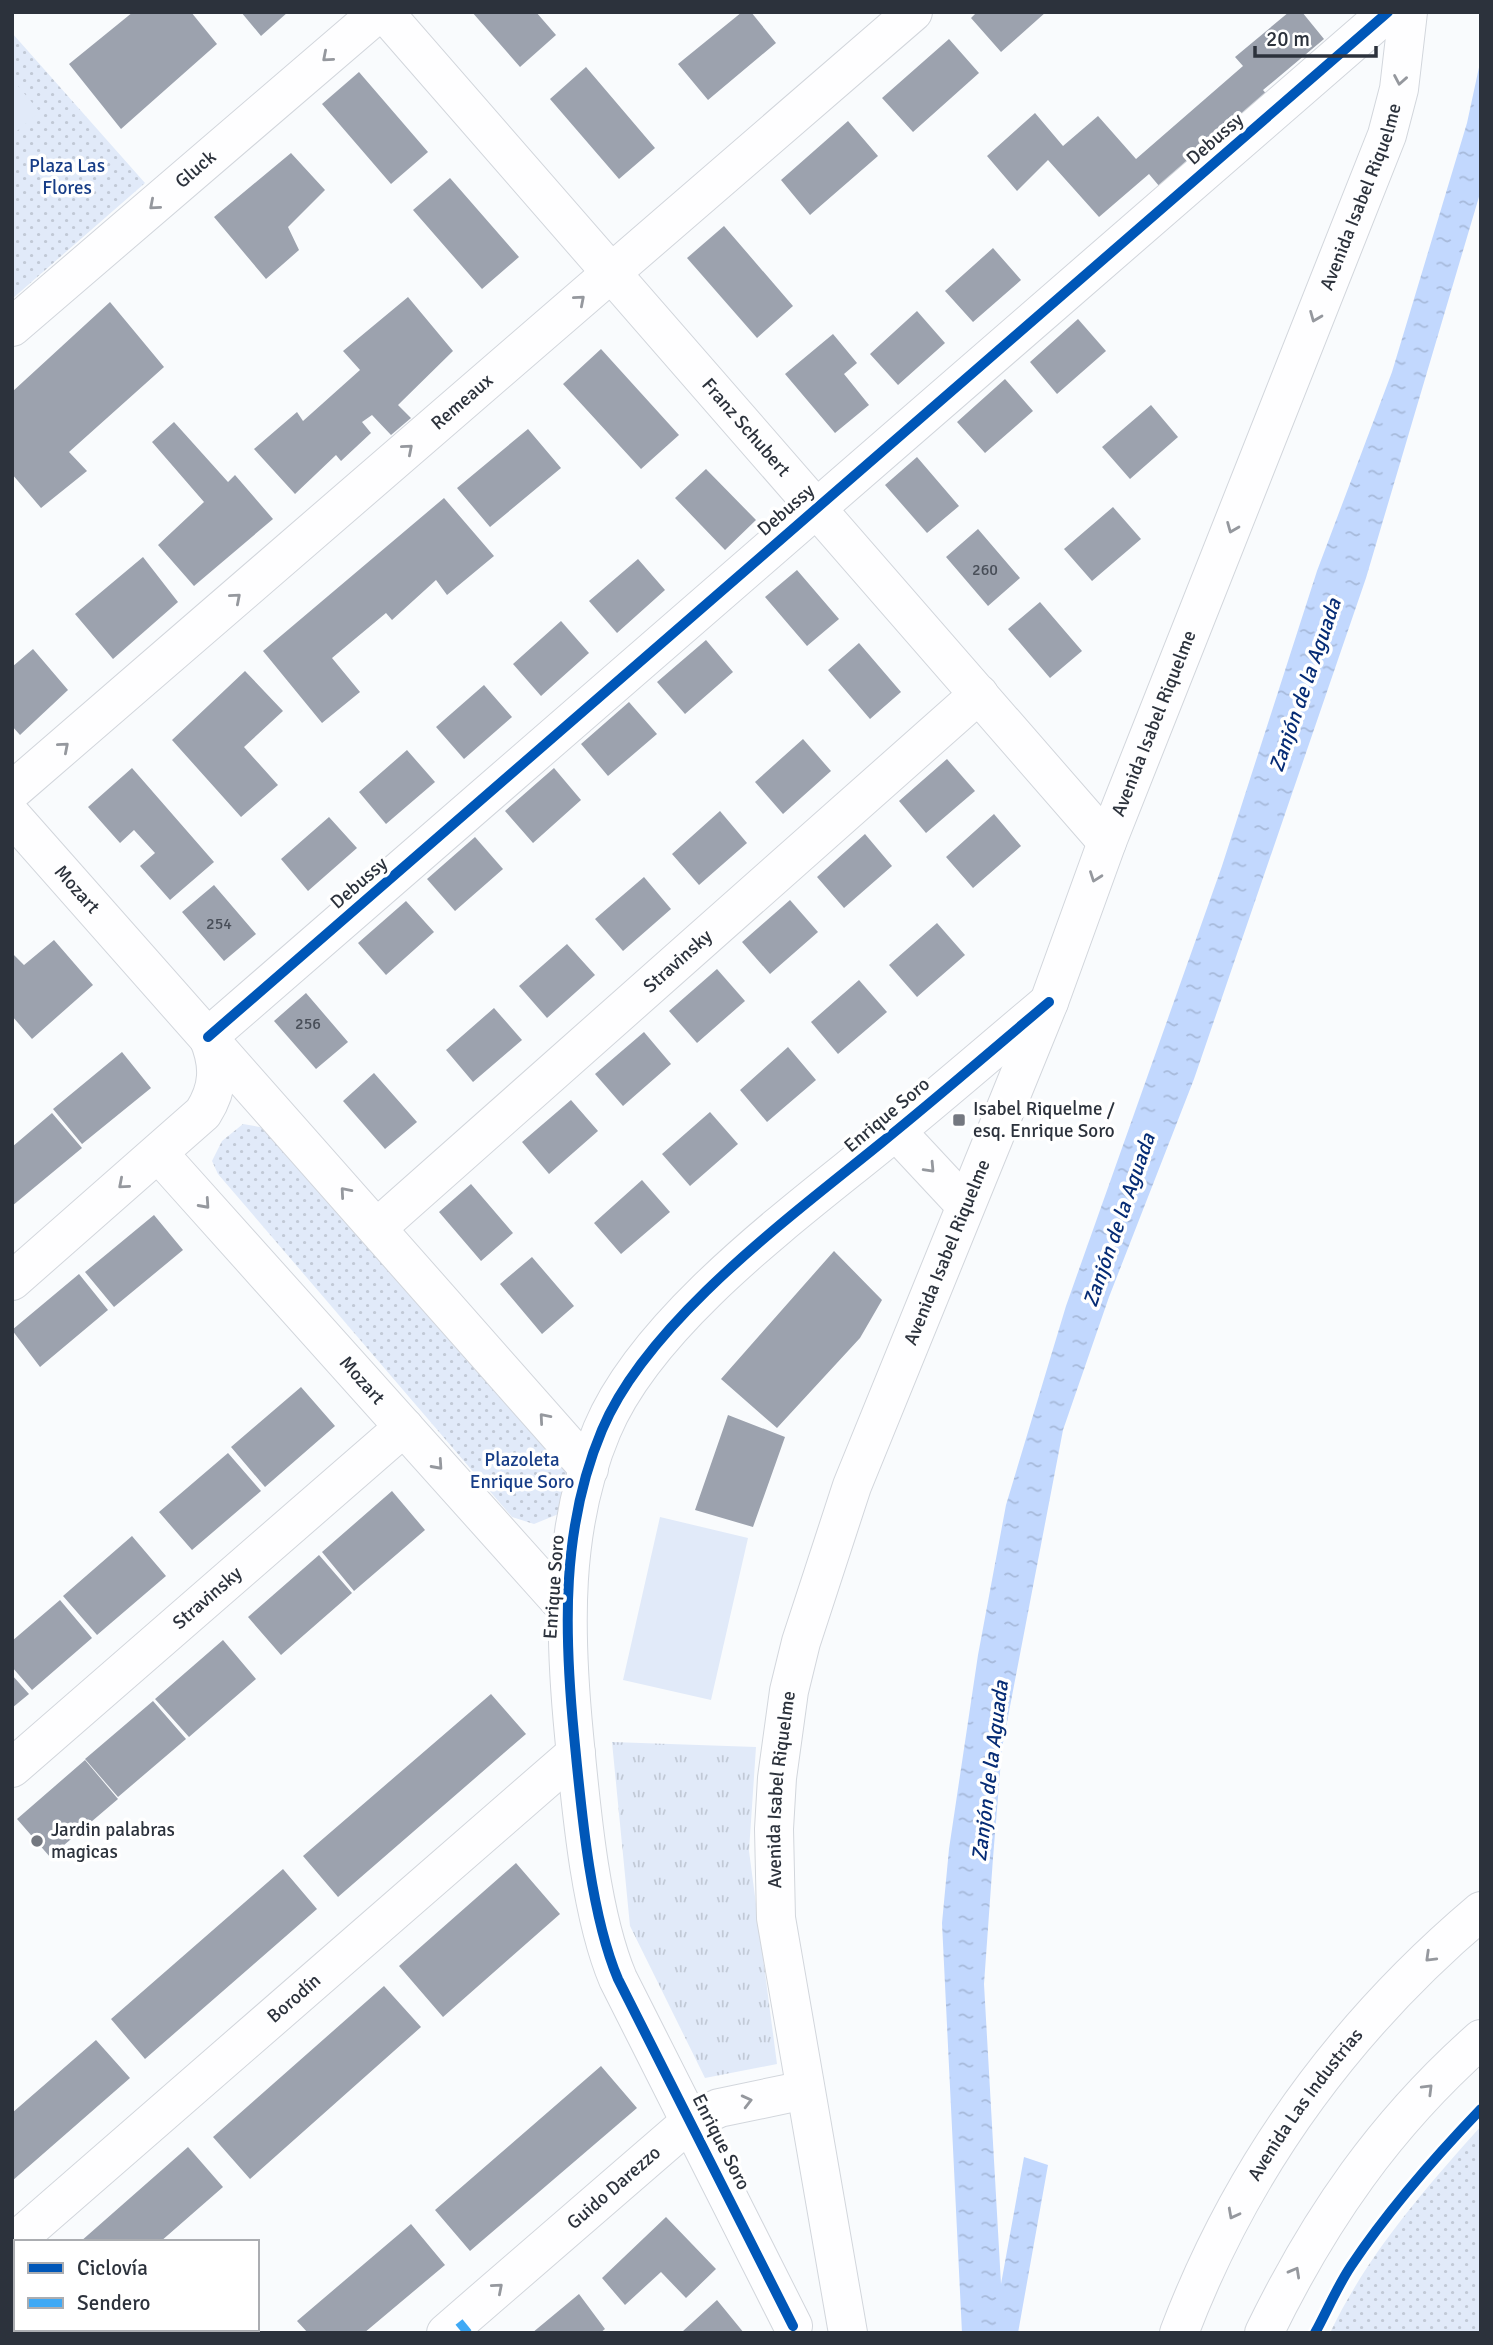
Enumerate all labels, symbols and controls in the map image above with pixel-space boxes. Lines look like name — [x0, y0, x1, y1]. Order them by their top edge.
scale bar — [1255, 14, 1376, 58]
text: 20 m — [1266, 26, 1310, 52]
one-way arrow — [322, 49, 335, 61]
one-way arrow — [1393, 74, 1408, 86]
street label: Avenida Isabel Riquelme — [1315, 101, 1407, 294]
street label: Debussy — [1182, 108, 1249, 170]
street label: Gluck — [170, 145, 221, 194]
park label: Plaza Las Flores — [29, 154, 105, 200]
one-way arrow — [150, 197, 163, 209]
one-way arrow — [572, 296, 585, 308]
one-way arrow — [1310, 310, 1324, 322]
street label: Remeaux — [426, 368, 498, 435]
street label: Franz Schubert — [696, 373, 796, 482]
one-way arrow — [400, 445, 413, 457]
street label: Debussy — [753, 479, 820, 541]
one-way arrow — [1226, 522, 1240, 534]
house number: 260 — [972, 560, 998, 580]
one-way arrow — [228, 594, 241, 606]
water label: Zanjón de la Aguada — [1263, 594, 1347, 775]
street label: Avenida Isabel Riquelme — [1106, 627, 1202, 820]
one-way arrow — [56, 743, 69, 755]
street label: Debussy — [326, 852, 393, 914]
street label: Mozart — [49, 860, 105, 919]
one-way arrow — [1089, 870, 1103, 882]
house number: 254 — [206, 914, 232, 934]
street label: Stravinsky — [638, 924, 717, 998]
house number: 256 — [295, 1014, 321, 1034]
street label: Enrique Soro — [839, 1072, 935, 1158]
place label: Isabel Riquelme / esq. Enrique Soro — [973, 1097, 1115, 1143]
marker: Isabel Riquelme / esq. Enrique Soro — [951, 1112, 967, 1128]
water label: Zanjón de la Aguada — [1077, 1129, 1161, 1310]
street label: Avenida Isabel Riquelme — [899, 1156, 996, 1349]
one-way arrow — [922, 1160, 935, 1173]
one-way arrow — [119, 1176, 132, 1188]
one-way arrow — [341, 1187, 353, 1200]
one-way arrow — [196, 1196, 209, 1209]
street label: Mozart — [334, 1351, 390, 1410]
one-way arrow — [540, 1413, 552, 1426]
park label: Plazoleta Enrique Soro — [470, 1448, 574, 1494]
one-way arrow — [430, 1457, 442, 1470]
street label: Enrique Soro — [538, 1534, 570, 1640]
street label: Stravinsky — [168, 1561, 247, 1635]
water label: Zanjón de la Aguada — [966, 1678, 1014, 1863]
street label: Avenida Isabel Riquelme — [762, 1689, 801, 1889]
place label: Jardin palabras magicas — [51, 1818, 175, 1864]
marker: Jardin palabras magicas — [29, 1833, 45, 1849]
one-way arrow — [1425, 1948, 1438, 1961]
street label: Borodín — [262, 1969, 326, 2028]
street label: Avenida Las Industrias — [1242, 2023, 1368, 2185]
one-way arrow — [1420, 2084, 1433, 2097]
street label: Enrique Soro — [687, 2090, 755, 2194]
one-way arrow — [741, 2095, 753, 2109]
street label: Guido Darezzo — [562, 2141, 666, 2235]
one-way arrow — [1228, 2207, 1242, 2219]
legend — [14, 2240, 259, 2331]
text: Ciclovía — [77, 2255, 148, 2281]
one-way arrow — [1287, 2267, 1300, 2279]
one-way arrow — [490, 2284, 503, 2296]
text: Sendero — [77, 2290, 151, 2316]

